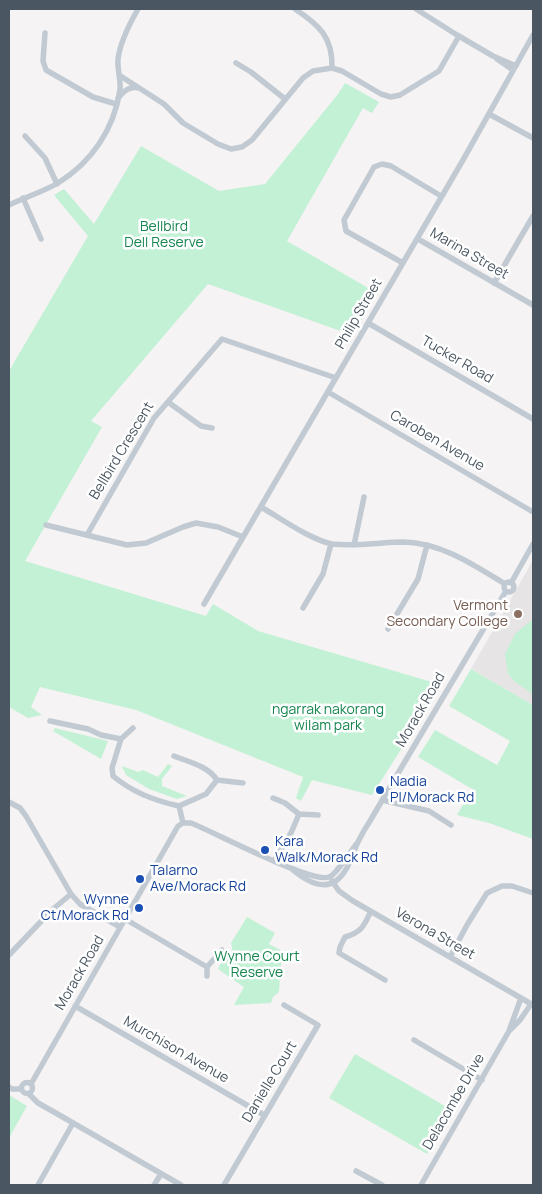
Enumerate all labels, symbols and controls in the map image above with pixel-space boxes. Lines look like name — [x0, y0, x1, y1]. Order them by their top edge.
park label: Bellbird Dell Reserve — [124, 219, 204, 252]
street label: Marina Street — [427, 225, 511, 283]
street label: Philip Street — [332, 276, 386, 352]
street label: Tucker Road — [418, 333, 496, 387]
street label: Bellbird Crescent — [86, 399, 158, 503]
street label: Caroben Avenue — [387, 407, 487, 475]
place label: Vermont Secondary College — [386, 598, 508, 630]
marker: Vermont Secondary College — [512, 608, 524, 620]
street label: Morack Road — [393, 670, 449, 750]
park label: ngarrak nakorang wilam park — [272, 702, 384, 734]
place label: Nadia Pl/Morack Rd — [390, 774, 474, 806]
marker: Nadia Pl/Morack Rd — [374, 784, 386, 796]
place label: Kara Walk/Morack Rd — [275, 834, 378, 866]
marker: Kara Walk/Morack Rd — [259, 844, 271, 856]
place label: Talarno Ave/Morack Rd — [150, 863, 246, 896]
marker: Talarno Ave/Morack Rd — [134, 873, 146, 885]
place label: Wynne Ct/Morack Rd — [41, 892, 129, 924]
marker: Wynne Ct/Morack Rd — [133, 902, 145, 914]
street label: Verona Street — [392, 904, 478, 964]
street label: Morack Road — [52, 933, 108, 1013]
park label: Wynne Court Reserve — [214, 949, 300, 982]
street label: Murchison Avenue — [120, 1013, 232, 1087]
street label: Danielle Court — [239, 1038, 301, 1126]
street label: Delacombe Drive — [420, 1051, 488, 1153]

